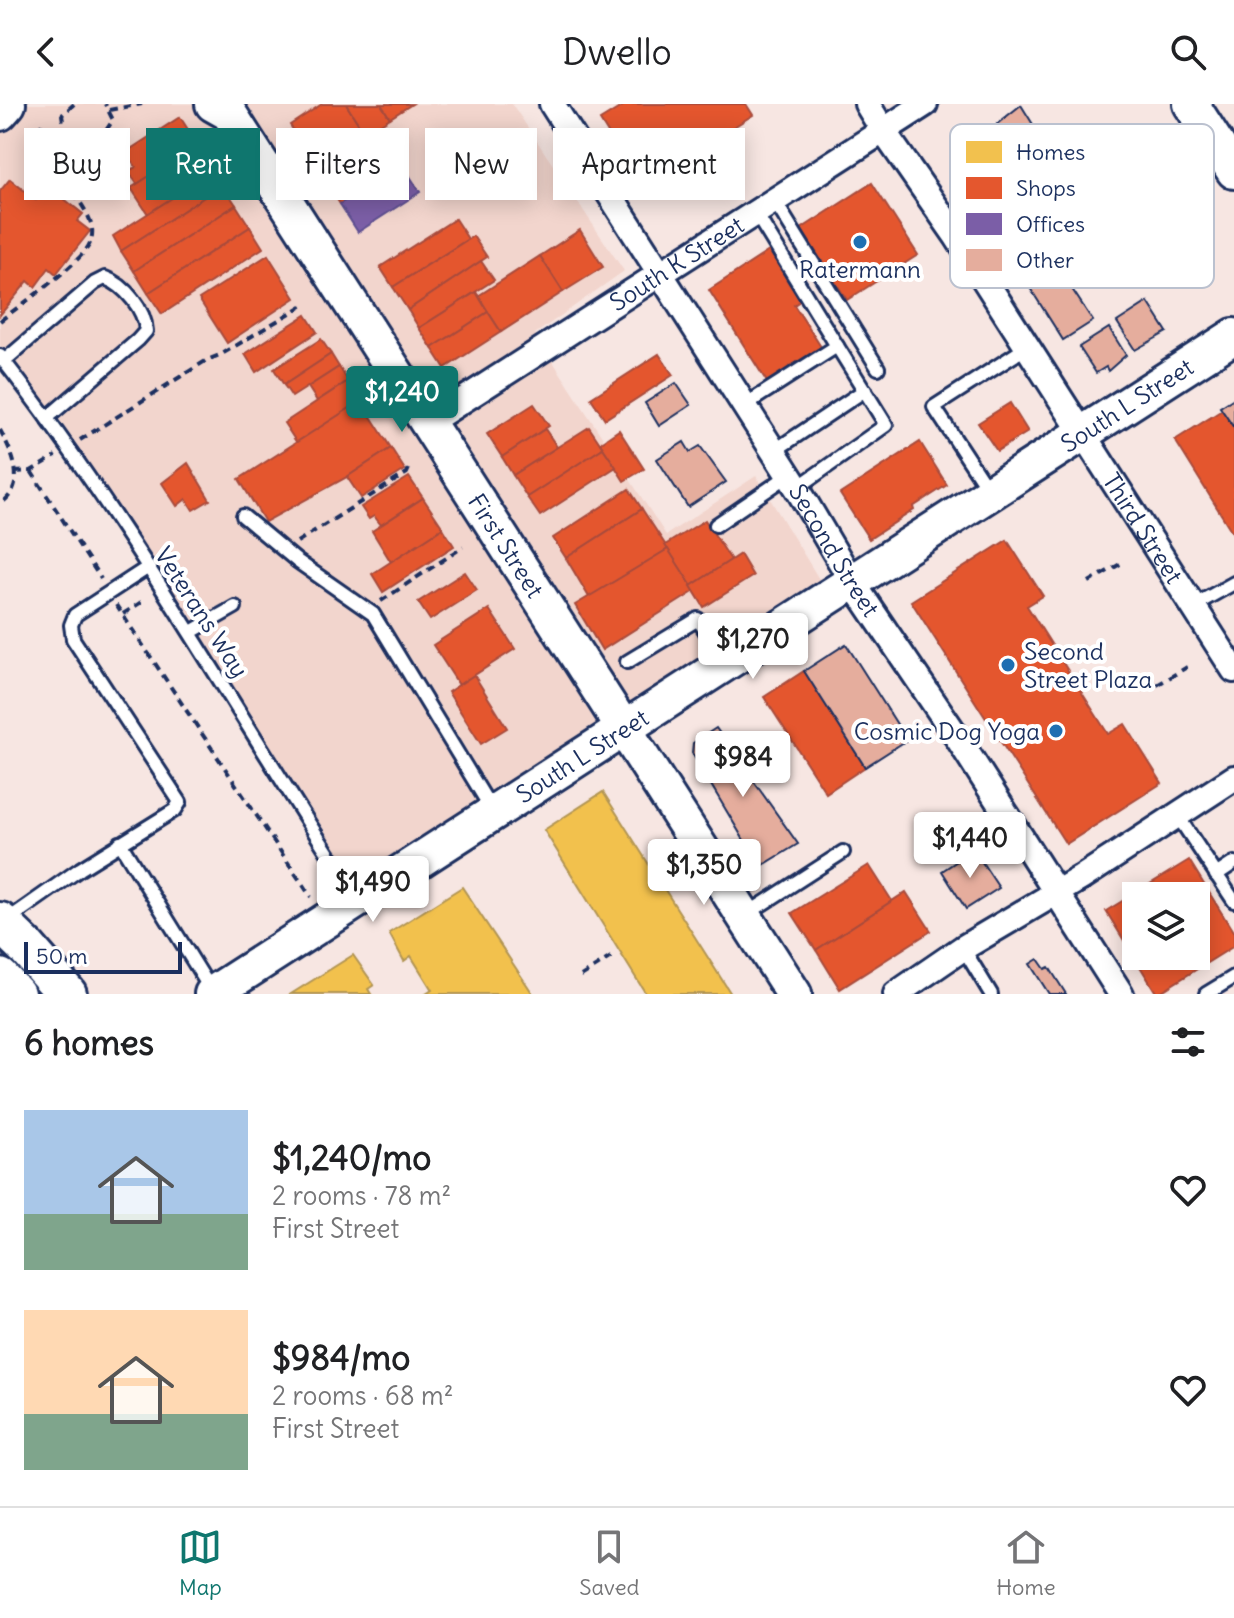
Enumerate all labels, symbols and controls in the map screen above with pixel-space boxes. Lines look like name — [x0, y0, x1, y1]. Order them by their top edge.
icon: back — [24, 30, 68, 74]
text: Dwello — [562, 30, 672, 75]
icon: search — [1166, 30, 1210, 74]
legend — [950, 124, 1214, 288]
chip: Buy — [24, 128, 130, 200]
chip: Rent — [146, 128, 260, 200]
chip: Filters — [276, 128, 409, 200]
chip: New — [425, 128, 537, 200]
chip: Apartment — [553, 128, 745, 200]
text: Homes — [1016, 138, 1085, 166]
text: Shops — [1016, 174, 1076, 202]
street label: South K Street — [604, 209, 749, 317]
text: Offices — [1016, 210, 1085, 238]
marker: Ratermann — [851, 233, 869, 251]
text: Other — [1016, 246, 1074, 274]
place label: Ratermann — [799, 254, 921, 284]
street label: South L Street — [1055, 351, 1199, 459]
pin: $1,240 — [337, 366, 467, 434]
text: $1,240 — [364, 375, 440, 408]
street label: Third Street — [1097, 467, 1189, 589]
street label: Second Street — [783, 478, 886, 622]
street label: First Street — [462, 488, 551, 603]
street label: Veterans Way — [149, 541, 255, 683]
pin: $1,270 — [688, 613, 818, 681]
text: $1,270 — [716, 622, 790, 655]
place label: Second Street Plaza — [1024, 636, 1152, 694]
marker: Second Street Plaza — [999, 656, 1017, 674]
street label: South L Street — [510, 702, 654, 809]
place label: Cosmic Dog Yoga — [854, 716, 1040, 746]
marker: Cosmic Dog Yoga — [1047, 722, 1065, 740]
pin: $984 — [696, 731, 790, 799]
text: $984 — [713, 740, 773, 773]
pin: $1,440 — [905, 812, 1035, 880]
text: $1,440 — [932, 821, 1008, 854]
pin: $1,350 — [639, 839, 769, 907]
text: $1,350 — [666, 848, 742, 881]
pin: $1,490 — [308, 856, 438, 924]
text: $1,490 — [335, 865, 411, 898]
map controls — [1122, 882, 1210, 970]
button: layers — [1122, 882, 1210, 970]
scale bar — [24, 938, 182, 974]
text: 50 m — [36, 942, 88, 970]
icon: filters — [1166, 1020, 1210, 1064]
text: 6 homes — [24, 1021, 154, 1064]
text: $1,240/mo — [272, 1136, 431, 1179]
icon: home — [88, 1142, 184, 1238]
icon: heart — [1166, 1168, 1210, 1212]
text: 2 rooms · 78 m² — [272, 1179, 451, 1212]
text: First Street — [272, 1212, 399, 1245]
text: $984/mo — [272, 1336, 410, 1379]
icon: home — [88, 1342, 184, 1438]
icon: heart — [1166, 1368, 1210, 1412]
text: 2 rooms · 68 m² — [272, 1379, 454, 1412]
text: First Street — [272, 1412, 399, 1445]
tab: Map — [178, 1525, 222, 1601]
tab: Saved — [579, 1525, 639, 1601]
tab: Home — [996, 1525, 1056, 1601]

